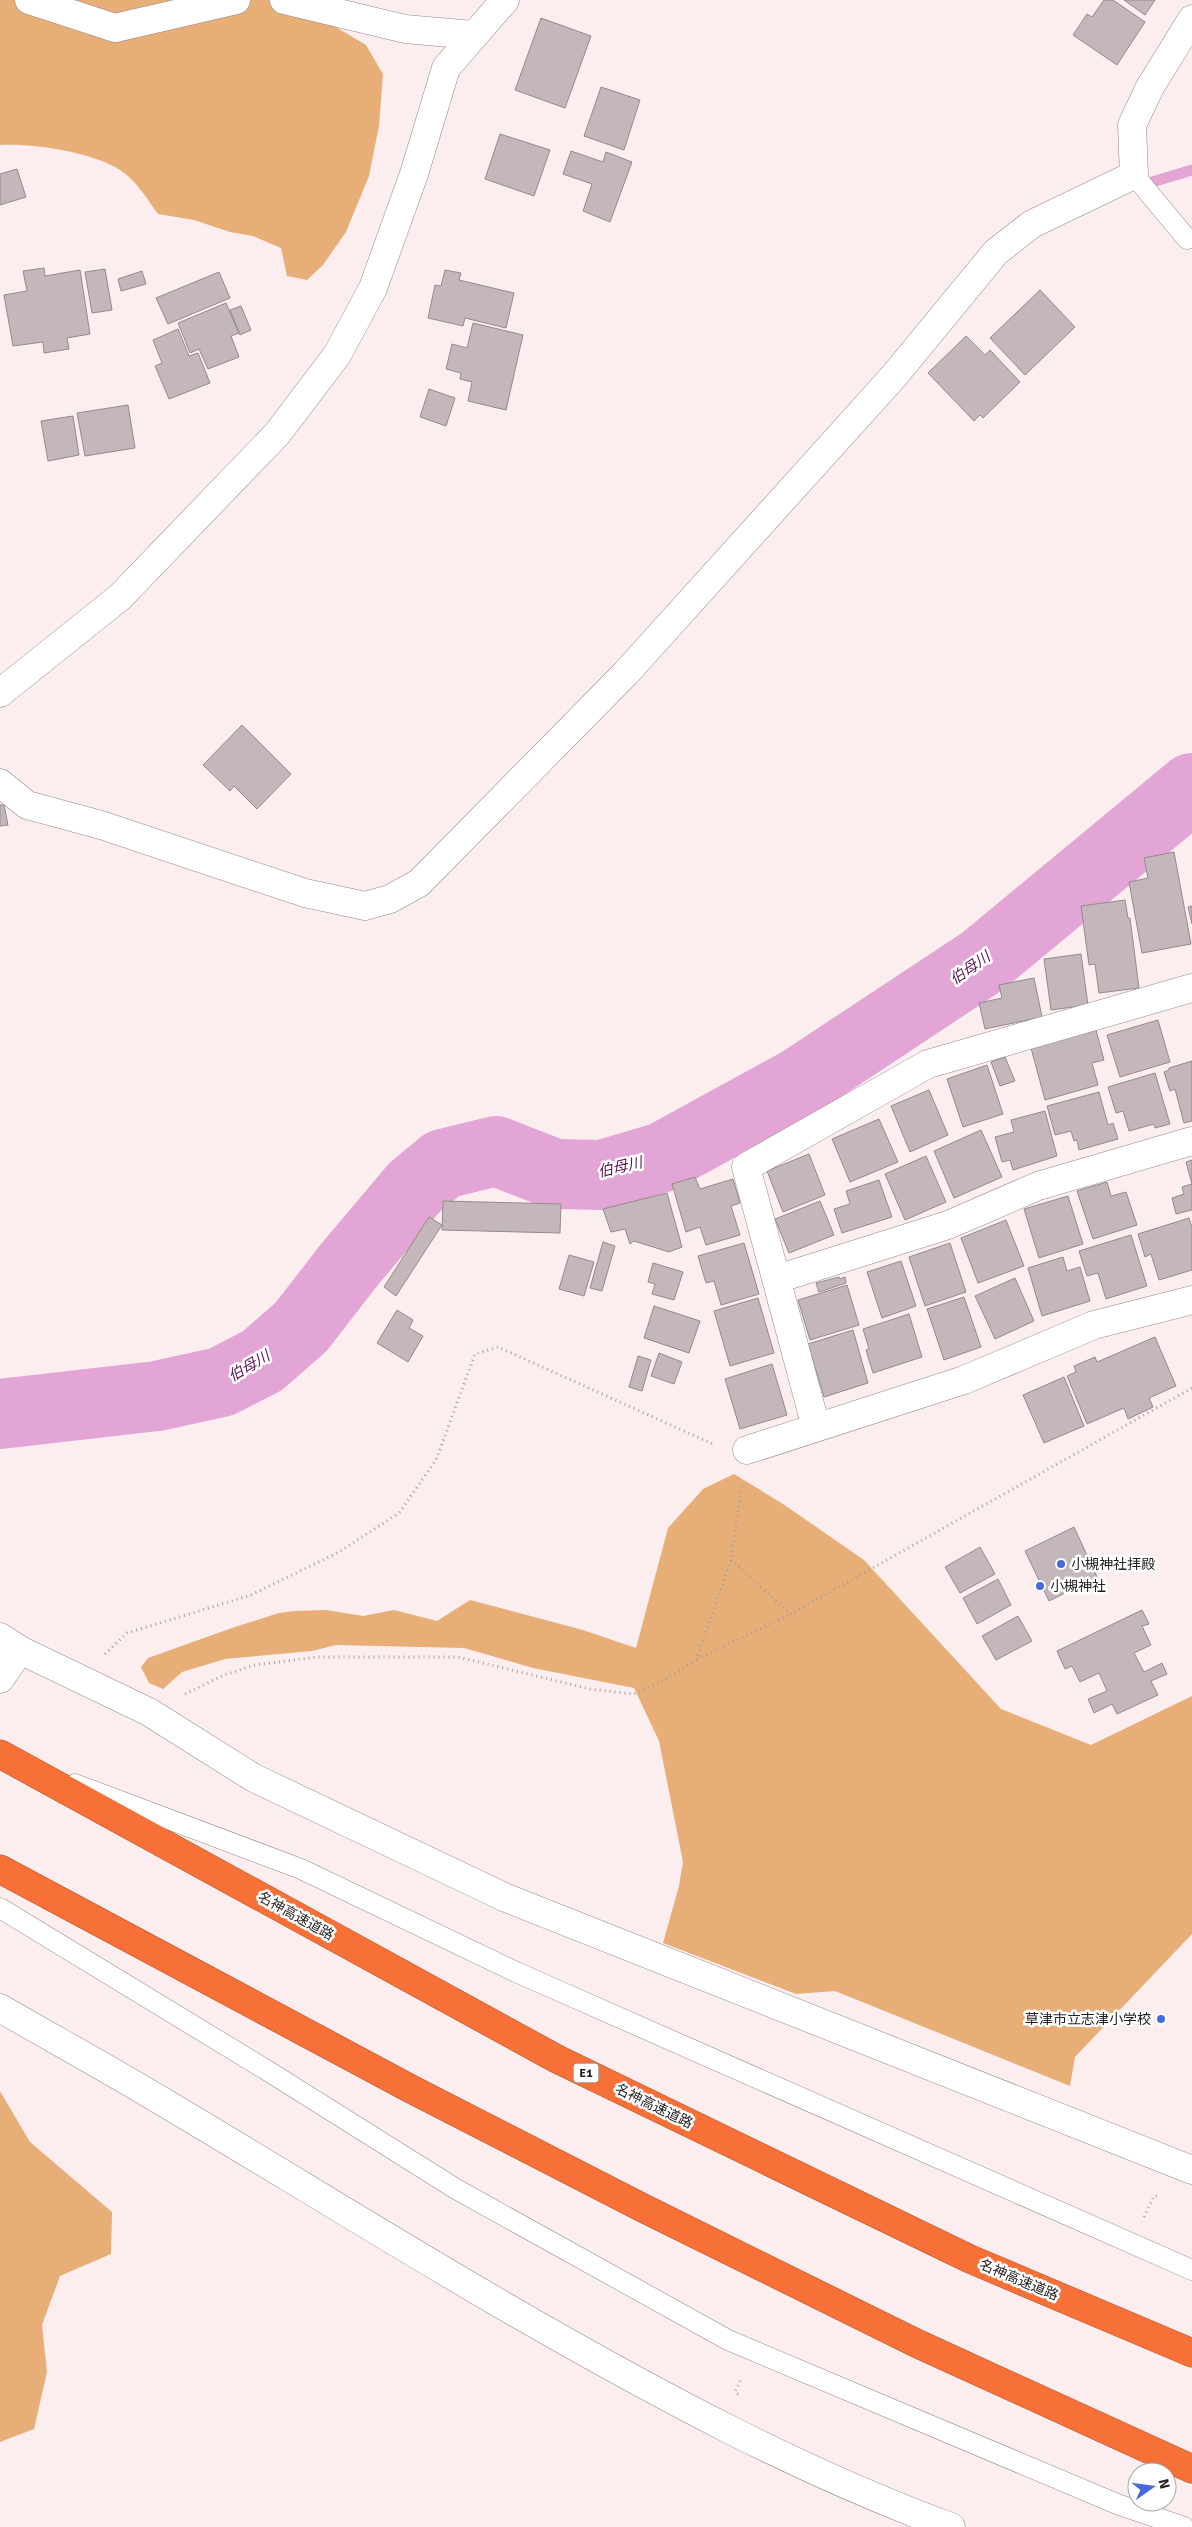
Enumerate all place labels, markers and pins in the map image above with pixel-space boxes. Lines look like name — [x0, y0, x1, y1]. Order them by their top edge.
place label: 小槻神社拝殿 — [1071, 1556, 1155, 1573]
marker: 小槻神社拝殿 — [1055, 1558, 1067, 1570]
place label: 小槻神社 — [1050, 1578, 1106, 1595]
marker: 小槻神社 — [1034, 1580, 1046, 1592]
place label: 草津市立志津小学校 — [1025, 2011, 1151, 2028]
marker: 草津市立志津小学校 — [1155, 2013, 1167, 2025]

